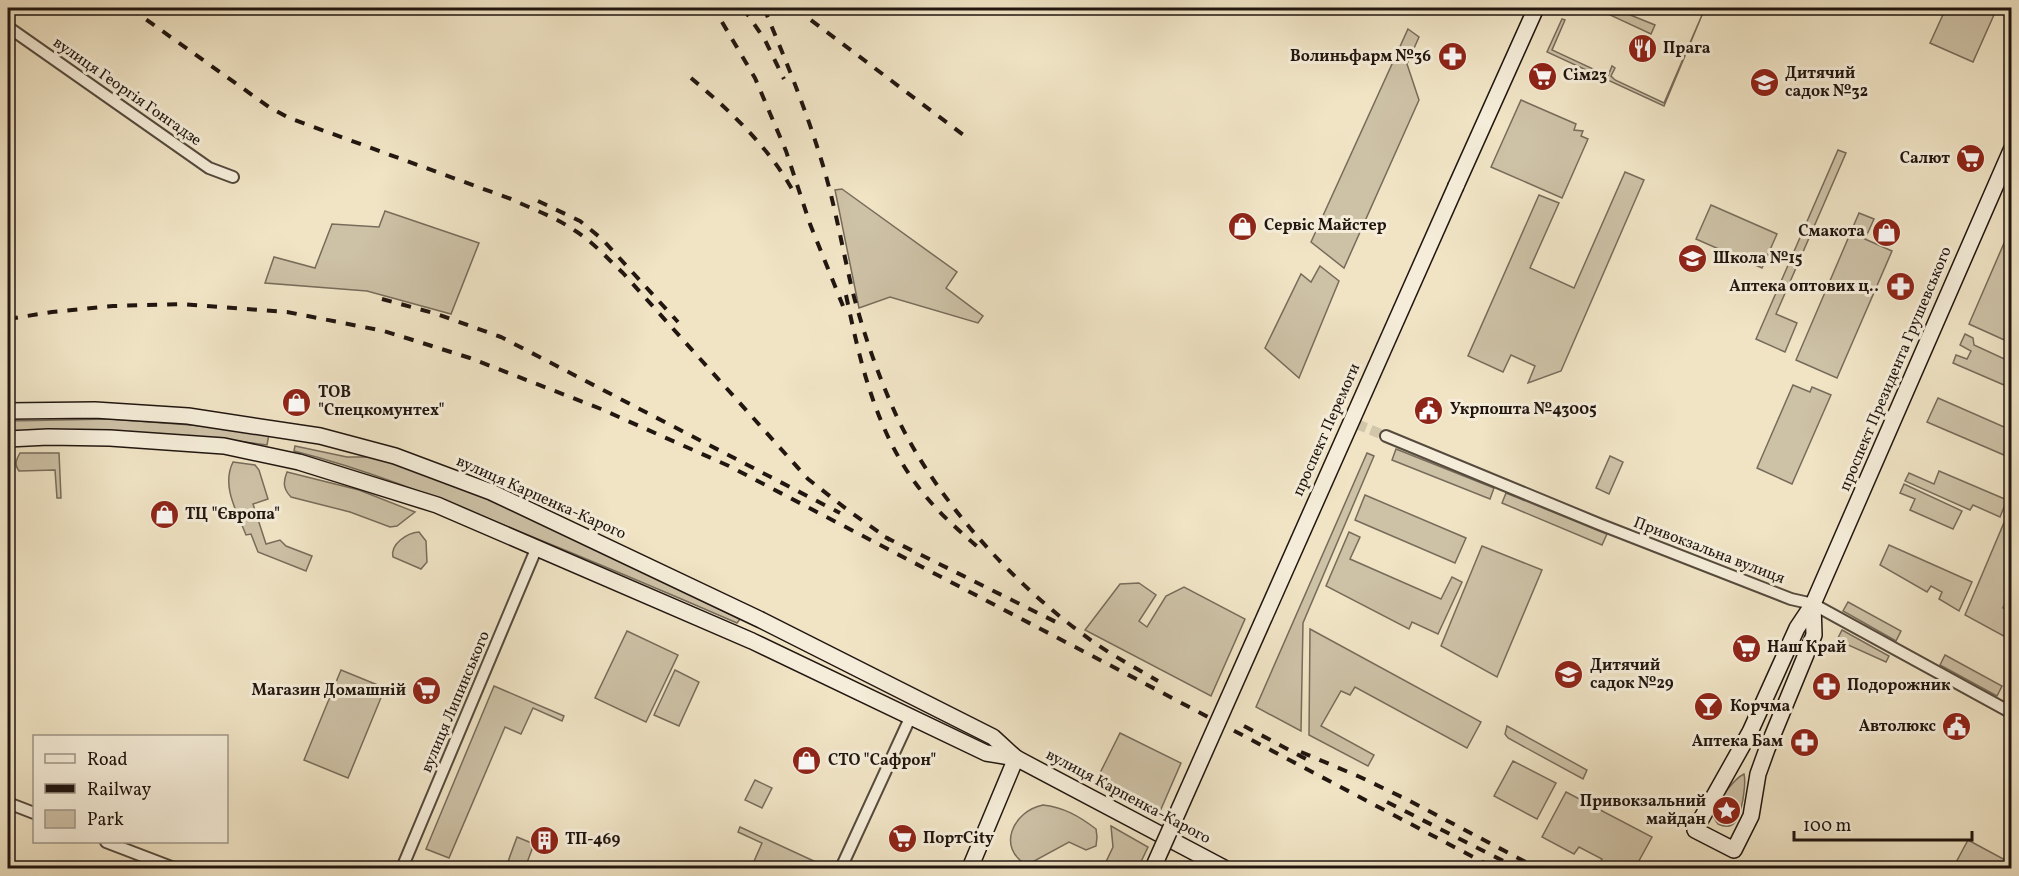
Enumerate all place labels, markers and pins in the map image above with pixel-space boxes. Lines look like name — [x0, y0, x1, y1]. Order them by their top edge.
restaurant icon: Прага — [1626, 33, 1658, 65]
place label: Прага — [1663, 38, 1711, 60]
pharmacy icon: Волиньфарм №36 — [1436, 41, 1468, 73]
place label: Волиньфарм №36 — [1290, 46, 1431, 68]
supermarket icon: Сім23 — [1526, 60, 1558, 92]
place label: Дитячий садок №32 — [1785, 63, 1868, 103]
place label: Сім23 — [1563, 65, 1607, 87]
school or university icon: Дитячий садок №32 — [1748, 67, 1780, 99]
supermarket icon: Салют — [1955, 143, 1987, 175]
place label: Салют — [1900, 148, 1950, 170]
shop icon: Сервіс Майстер — [1227, 210, 1259, 242]
place label: Сервіс Майстер — [1264, 215, 1387, 237]
shop icon: Смакота — [1870, 216, 1902, 248]
place label: Смакота — [1798, 221, 1865, 243]
school or university icon: Школа №15 — [1676, 243, 1708, 275]
place label: Школа №15 — [1713, 248, 1803, 270]
pharmacy icon: Аптека оптових ц‥ — [1884, 271, 1916, 303]
place label: Аптека оптових ц‥ — [1729, 276, 1879, 298]
place label: ТОВ "Спецкомунтех" — [318, 382, 445, 422]
shop icon: ТОВ "Спецкомунтех" — [281, 386, 313, 418]
public building icon: Укрпошта №43005 — [1413, 394, 1445, 426]
place label: Укрпошта №43005 — [1450, 399, 1597, 421]
shop icon: ТЦ "Європа" — [148, 499, 180, 531]
place label: ТЦ "Європа" — [185, 504, 280, 526]
supermarket icon: Наш Край — [1730, 632, 1762, 664]
place label: Наш Край — [1767, 637, 1846, 659]
place label: Дитячий садок №29 — [1590, 655, 1674, 695]
school or university icon: Дитячий садок №29 — [1553, 659, 1585, 691]
pharmacy icon: Подорожник — [1810, 670, 1842, 702]
supermarket icon: Магазин Домашній — [411, 675, 443, 707]
place label: Подорожник — [1847, 675, 1951, 697]
place label: Магазин Домашній — [252, 680, 406, 702]
bar icon: Корчма — [1693, 691, 1725, 723]
place label: Корчма — [1730, 696, 1791, 718]
public building icon: Автолюкс — [1941, 711, 1973, 743]
place label: Автолюкс — [1859, 716, 1937, 738]
pharmacy icon: Аптека Бам — [1788, 726, 1820, 758]
place label: Аптека Бам — [1692, 731, 1783, 753]
shop icon: СТО "Сафрон" — [791, 745, 823, 777]
place label: СТО "Сафрон" — [828, 750, 936, 772]
place label: Привокзальний майдан — [1580, 791, 1706, 831]
place icon: Привокзальний майдан — [1711, 795, 1743, 827]
supermarket icon: ПортCity — [886, 823, 918, 855]
building icon: ТП-469 — [528, 824, 560, 856]
place label: ПортCity — [923, 828, 994, 850]
place label: ТП-469 — [565, 829, 620, 851]

